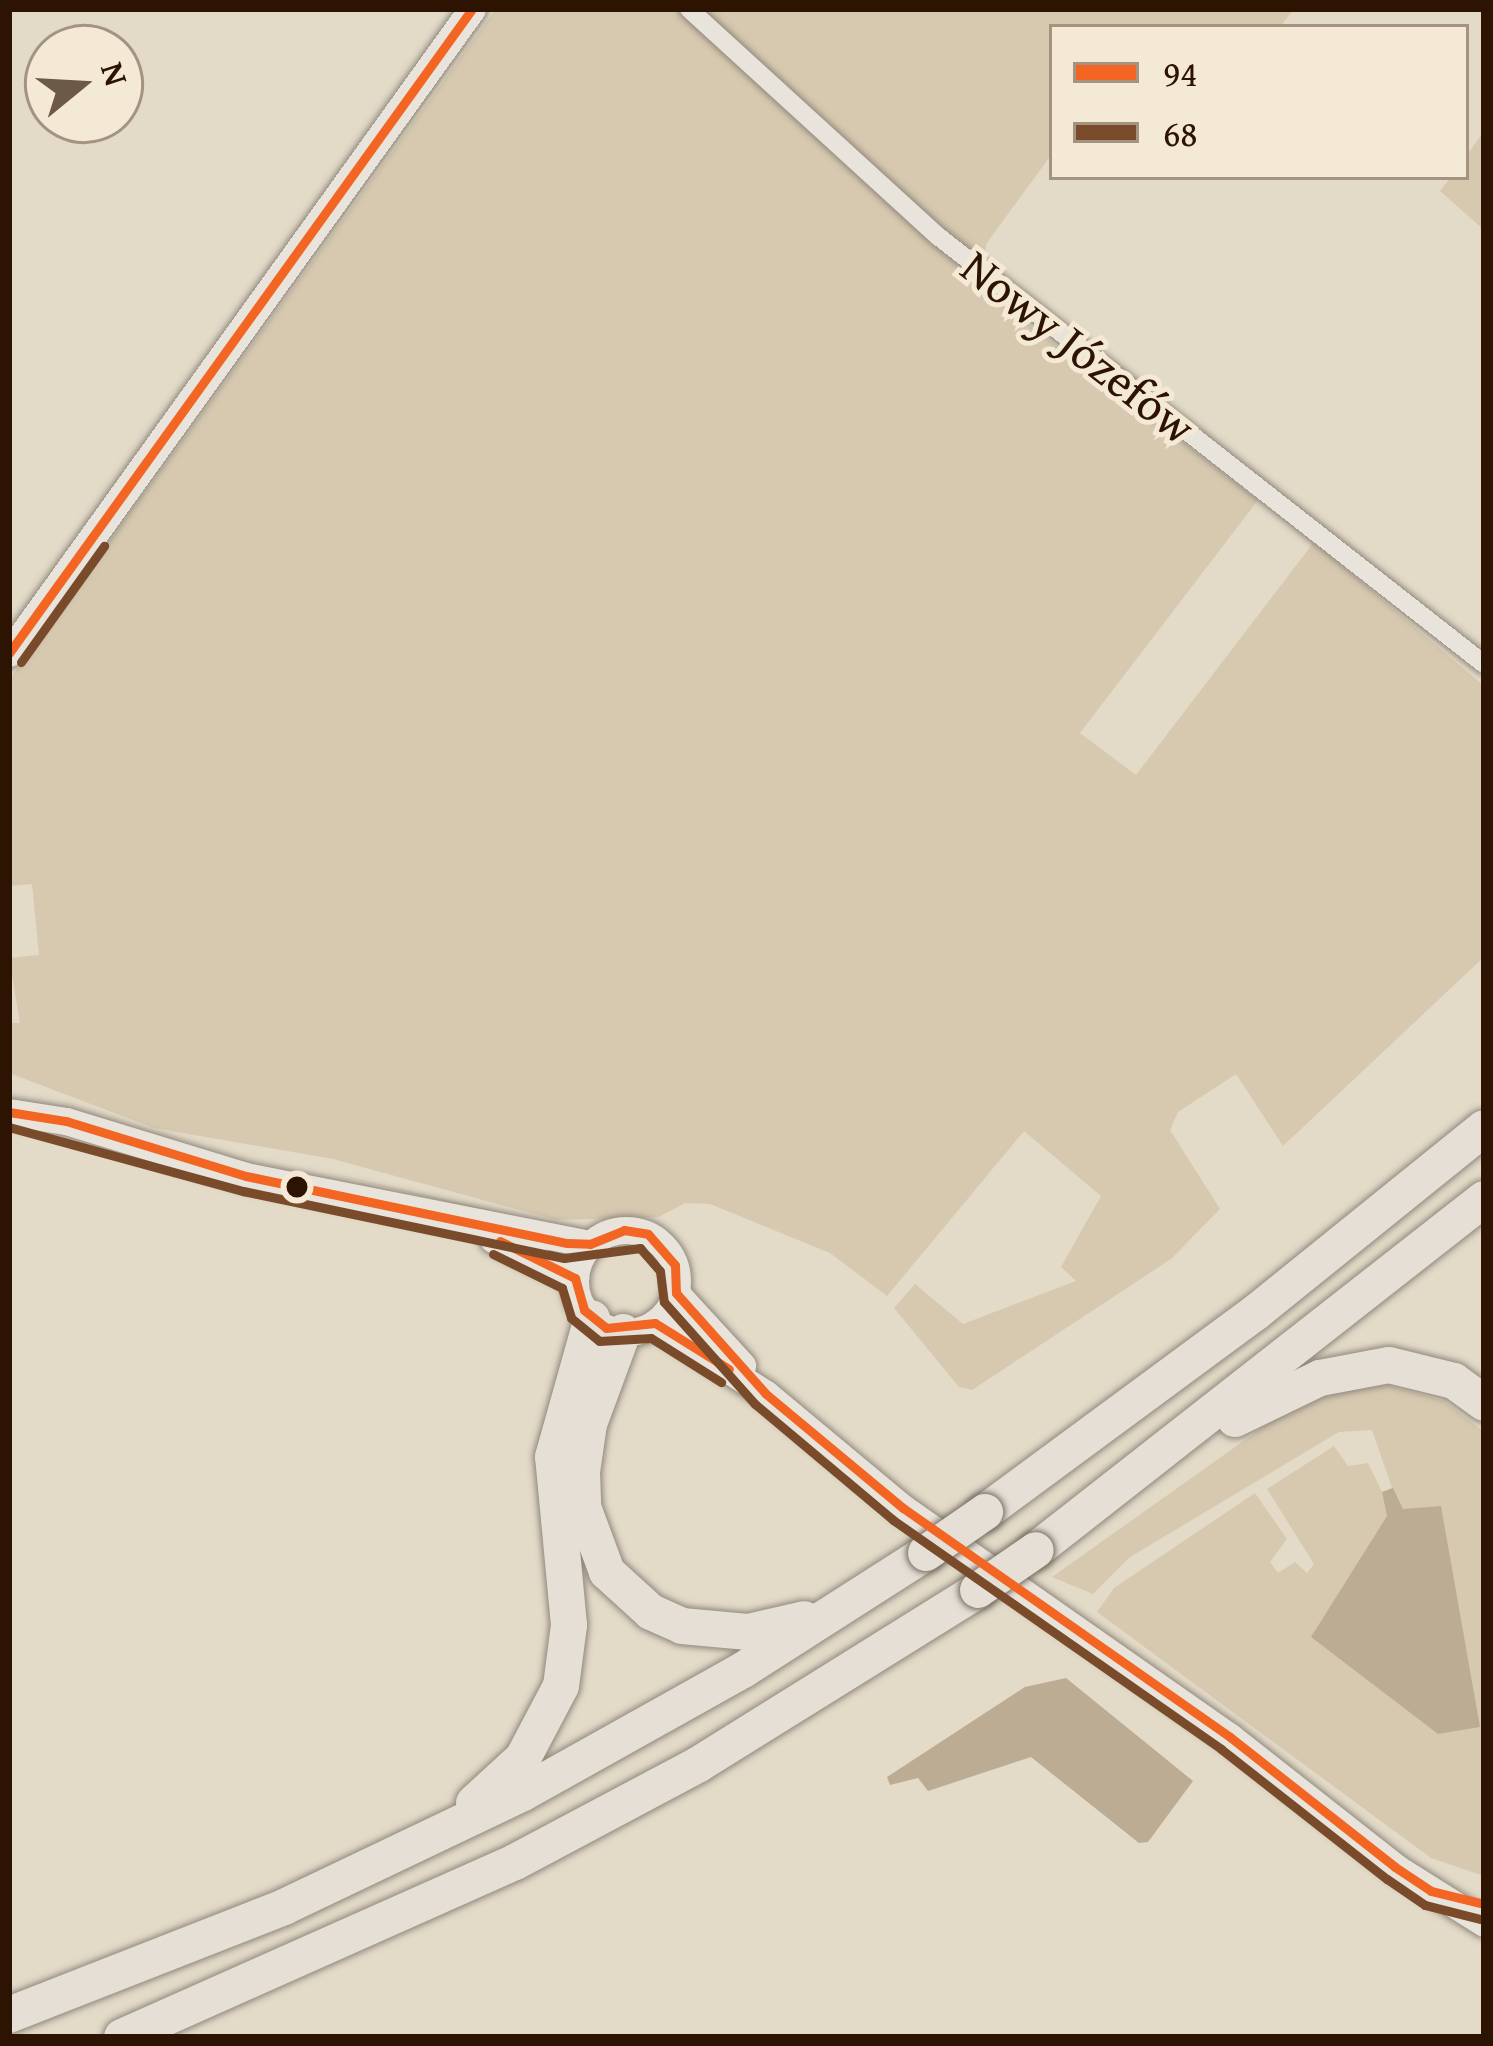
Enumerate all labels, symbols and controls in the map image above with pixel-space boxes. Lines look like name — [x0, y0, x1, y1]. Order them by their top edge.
north arrow — [24, 24, 144, 144]
legend — [1049, 24, 1469, 180]
text: 94 — [1163, 46, 1198, 99]
text: N — [89, 56, 142, 92]
text: 68 — [1163, 106, 1198, 159]
street label: Nowy Józefów — [951, 237, 1207, 455]
unlabelled marker — [286, 1176, 308, 1198]

